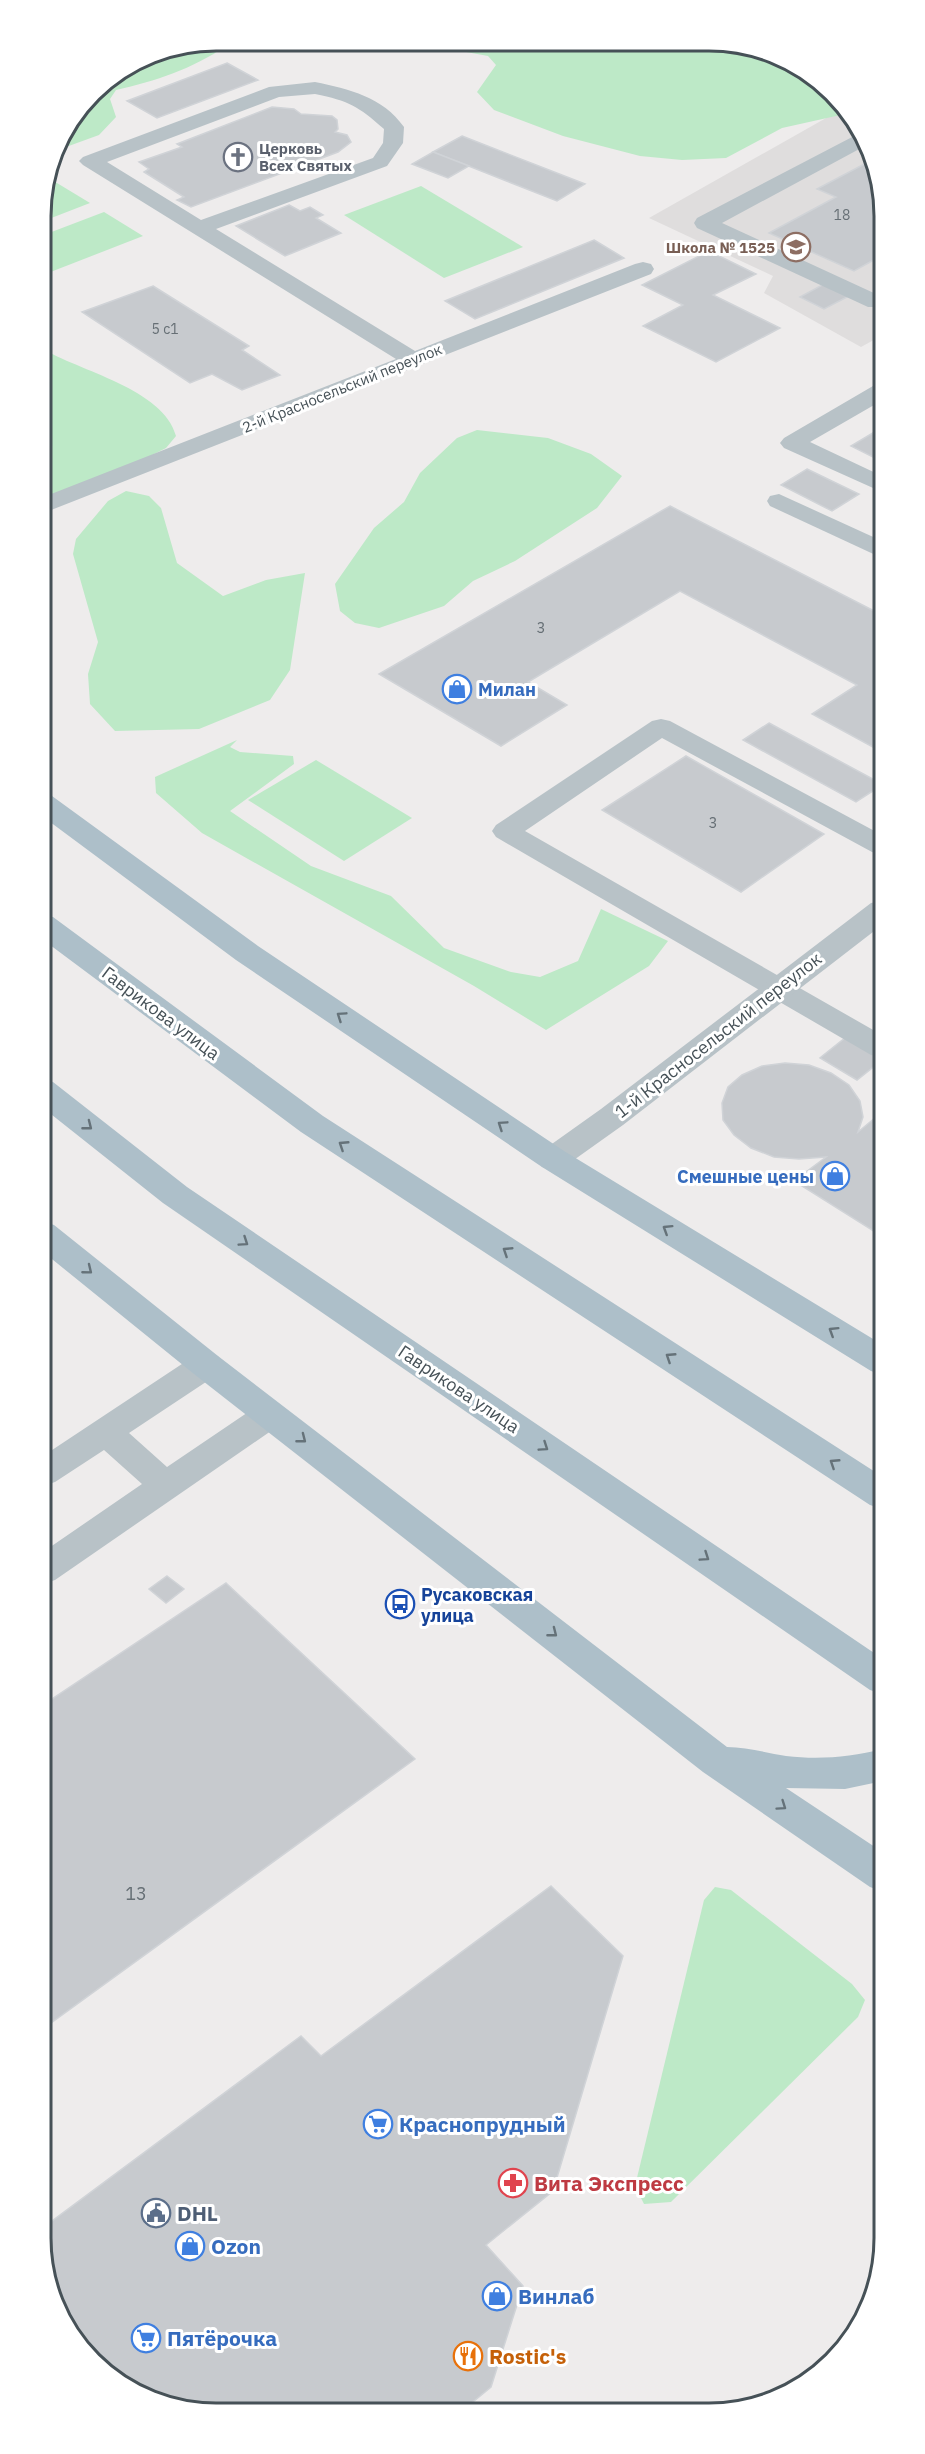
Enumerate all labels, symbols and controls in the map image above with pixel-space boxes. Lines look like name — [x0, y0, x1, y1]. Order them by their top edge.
place label: Церковь Всех Святых — [259, 139, 352, 175]
church icon: Церковь Всех Святых — [222, 141, 254, 173]
house number: 18 — [834, 206, 850, 224]
school or university icon: Школа № 1525 — [780, 231, 812, 263]
place label: Школа № 1525 — [666, 238, 775, 257]
house number: 5 с1 — [151, 320, 179, 338]
street label: 2-й Красносельский переулок — [239, 339, 445, 437]
house number: 3 — [536, 618, 546, 637]
shop icon: Милан — [441, 673, 473, 705]
place label: Милан — [478, 678, 536, 701]
house number: 3 — [708, 813, 718, 832]
street label: 1-й Красносельский переулок — [610, 947, 826, 1123]
street label: Гаврикова улица — [98, 961, 225, 1065]
one-way arrow — [336, 1012, 347, 1023]
one-way arrow — [81, 1118, 92, 1129]
one-way arrow — [498, 1121, 509, 1132]
one-way arrow — [339, 1140, 349, 1152]
shop icon: Смешные цены — [819, 1160, 851, 1192]
place label: Смешные цены — [677, 1165, 814, 1188]
one-way arrow — [663, 1225, 673, 1237]
one-way arrow — [238, 1235, 249, 1246]
one-way arrow — [502, 1247, 513, 1258]
one-way arrow — [81, 1262, 92, 1273]
one-way arrow — [829, 1327, 839, 1339]
street label: Гаврикова улица — [394, 1340, 524, 1438]
one-way arrow — [666, 1352, 676, 1364]
one-way arrow — [295, 1432, 306, 1443]
one-way arrow — [537, 1440, 548, 1451]
one-way arrow — [830, 1458, 840, 1470]
one-way arrow — [698, 1550, 709, 1561]
place label: Русаковская улица — [421, 1583, 533, 1627]
bus stop icon: Русаковская улица — [384, 1588, 416, 1620]
one-way arrow — [546, 1626, 557, 1637]
one-way arrow — [776, 1799, 787, 1810]
house number: 13 — [125, 1882, 147, 1905]
supermarket icon: Краснопрудный — [362, 2108, 394, 2140]
place label: Краснопрудный — [399, 2110, 566, 2138]
pharmacy icon: Вита Экспресс — [497, 2167, 529, 2199]
place label: Вита Экспресс — [534, 2169, 684, 2197]
public building icon: DHL — [140, 2197, 172, 2229]
place label: DHL — [177, 2199, 218, 2227]
shop icon: Ozon — [174, 2230, 206, 2262]
place label: Ozon — [211, 2232, 261, 2260]
shop icon: Винлаб — [481, 2280, 513, 2312]
place label: Винлаб — [518, 2282, 594, 2310]
supermarket icon: Пятёрочка — [130, 2322, 162, 2354]
place label: Пятёрочка — [167, 2324, 277, 2352]
restaurant icon: Rostic's — [452, 2340, 484, 2372]
place label: Rostic's — [489, 2342, 566, 2370]

